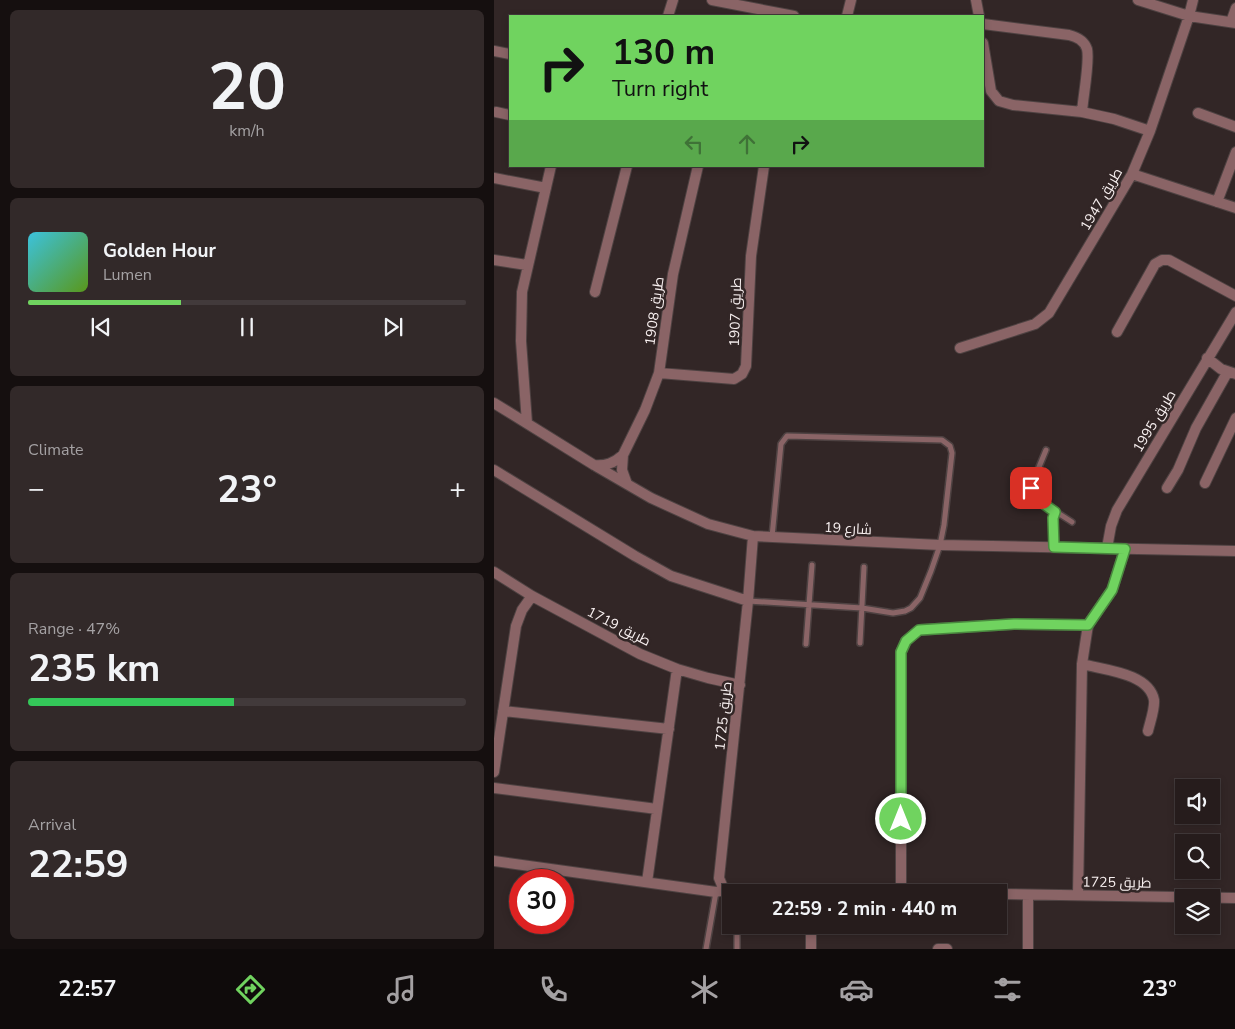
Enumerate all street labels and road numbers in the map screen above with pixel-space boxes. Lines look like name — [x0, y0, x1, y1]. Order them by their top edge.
street label: طريق 1947 — [1076, 165, 1127, 234]
street label: طريق 1908 — [640, 275, 669, 347]
street label: طريق 1907 — [725, 277, 746, 347]
street label: طريق 1995 — [1128, 387, 1180, 456]
street label: شارع 19 — [824, 518, 872, 539]
street label: طريق 1719 — [584, 602, 654, 651]
street label: طريق 1725 — [710, 681, 737, 751]
street label: طريق 1725 — [1082, 872, 1152, 893]

